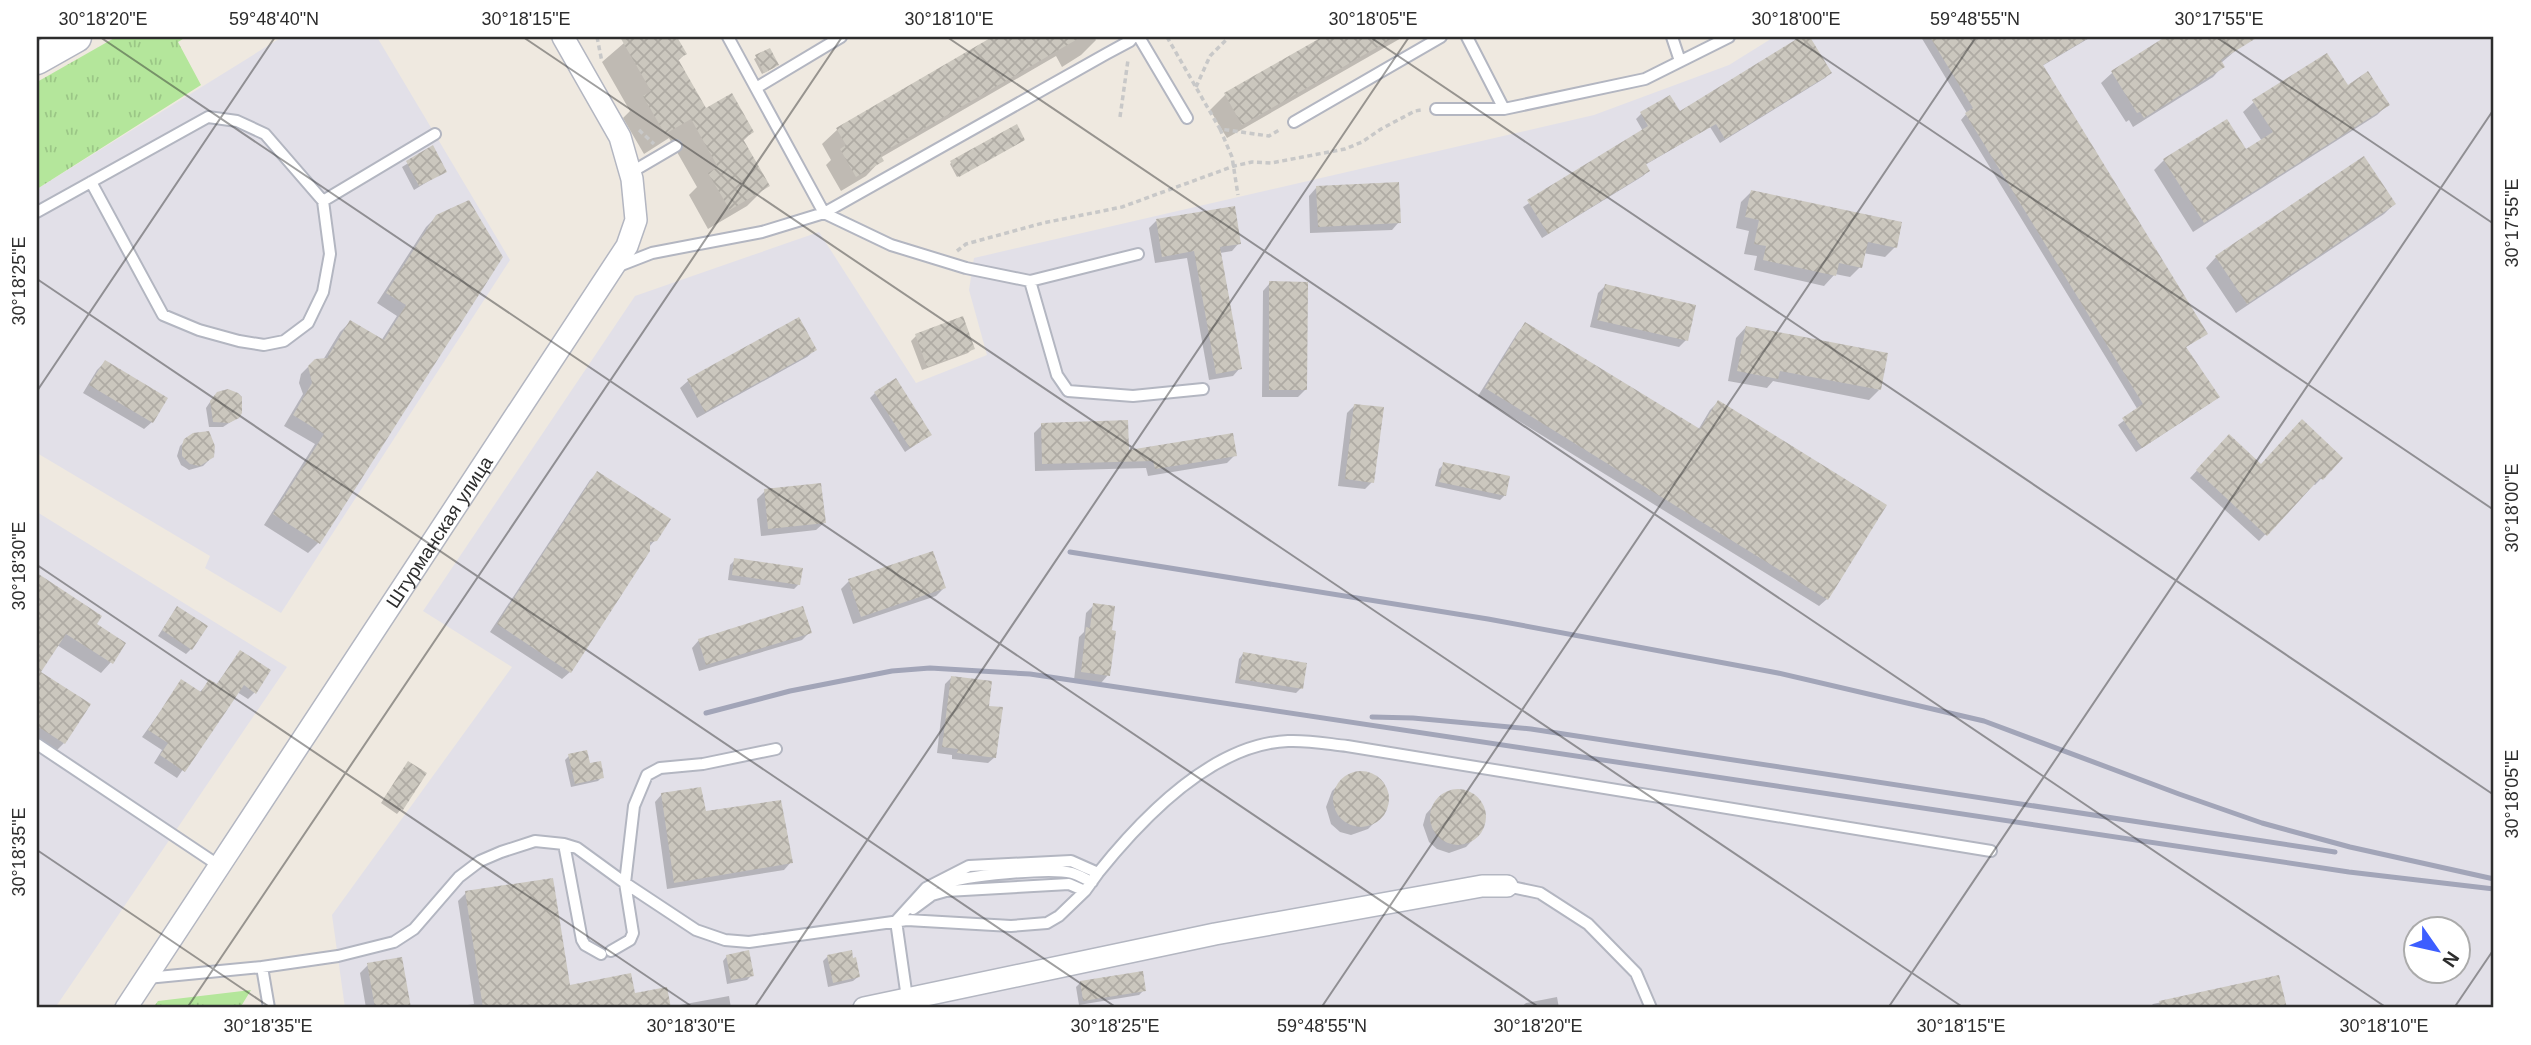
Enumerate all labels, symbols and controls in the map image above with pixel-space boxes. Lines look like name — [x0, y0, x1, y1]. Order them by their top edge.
text: 30°18'20"E — [58, 9, 148, 29]
text: 59°48'40"N — [229, 9, 319, 29]
text: 30°18'15"E — [481, 9, 571, 29]
text: 30°18'10"E — [904, 9, 994, 29]
text: 30°18'05"E — [1328, 9, 1418, 29]
text: 30°18'00"E — [1751, 9, 1841, 29]
text: 59°48'55"N — [1930, 9, 2020, 29]
text: 30°17'55"E — [2174, 9, 2264, 29]
text: 30°17'55"E — [2502, 178, 2522, 268]
text: 30°18'25"E — [9, 236, 29, 326]
street label: Штурманская улица — [382, 452, 497, 611]
text: 30°18'00"E — [2502, 463, 2522, 553]
text: 30°18'30"E — [9, 521, 29, 611]
text: 30°18'05"E — [2502, 749, 2522, 839]
text: 30°18'35"E — [9, 807, 29, 897]
north arrow — [2402, 916, 2472, 986]
text: N — [2438, 948, 2463, 971]
text: 30°18'35"E — [223, 1016, 313, 1036]
text: 30°18'30"E — [646, 1016, 736, 1036]
text: 30°18'25"E — [1070, 1016, 1160, 1036]
text: 59°48'55"N — [1277, 1016, 1367, 1036]
text: 30°18'20"E — [1493, 1016, 1583, 1036]
text: 30°18'15"E — [1916, 1016, 2006, 1036]
text: 30°18'10"E — [2339, 1016, 2429, 1036]

